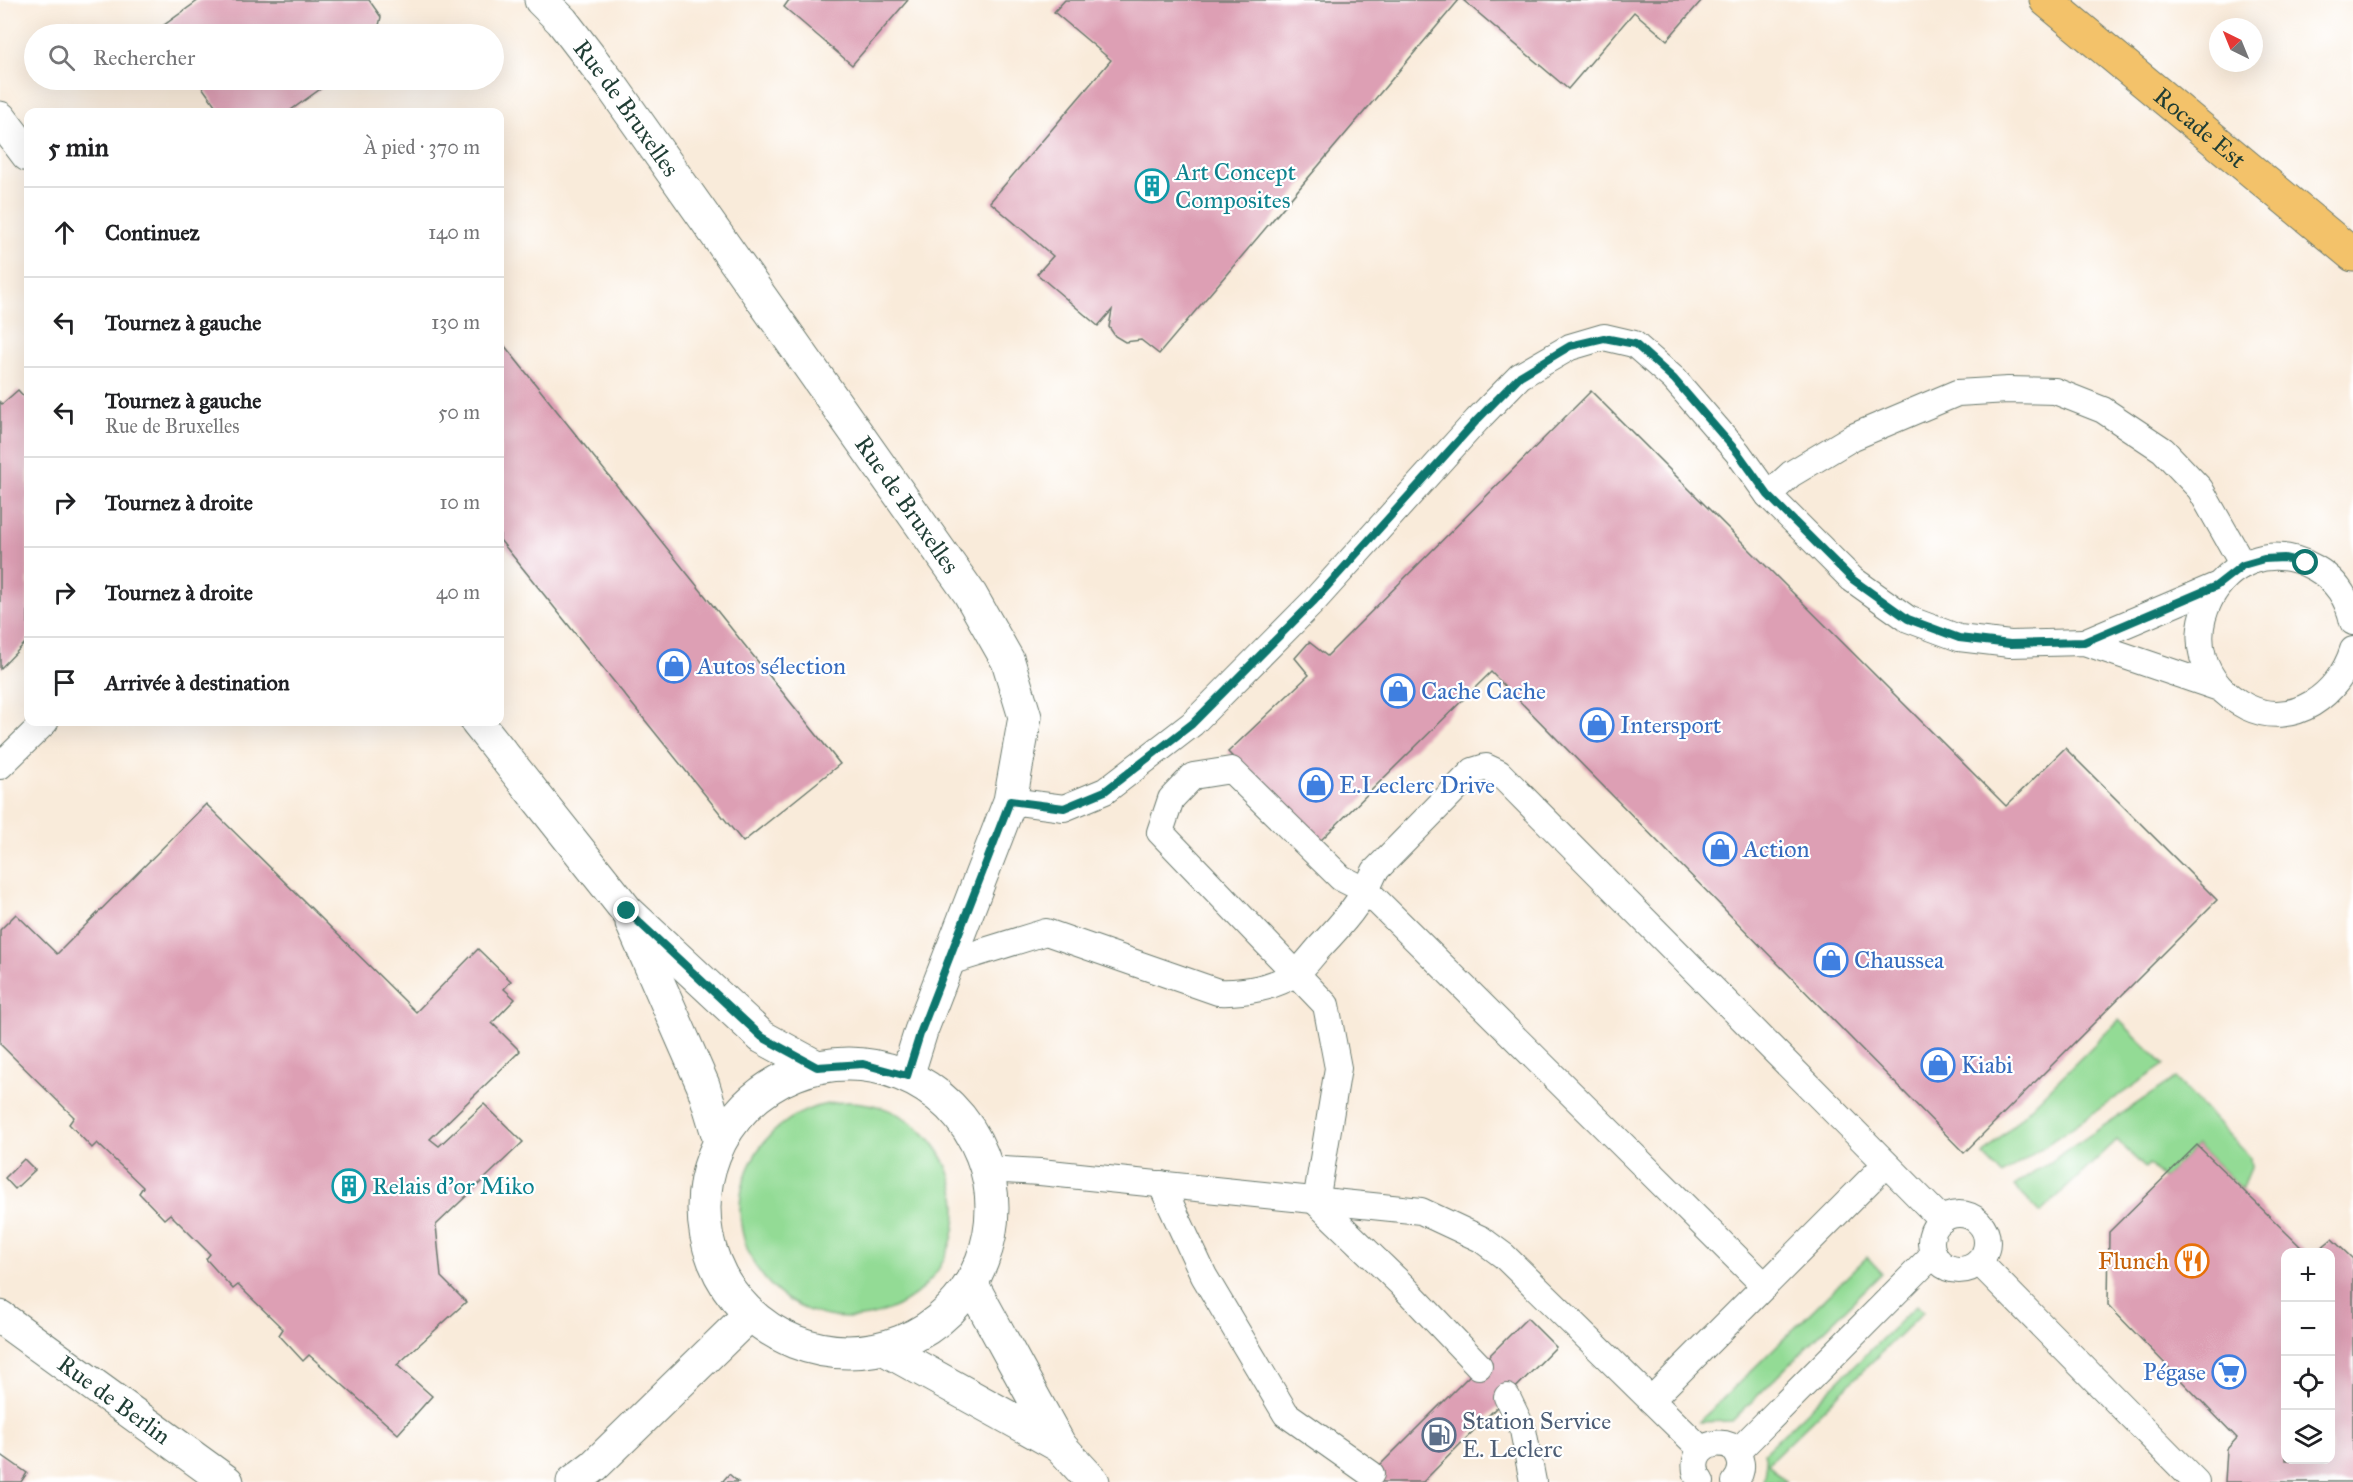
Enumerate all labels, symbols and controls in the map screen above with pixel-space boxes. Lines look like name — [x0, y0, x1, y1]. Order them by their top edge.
north arrow — [2209, 18, 2263, 72]
search box — [24, 24, 504, 90]
street label: Rue de Bruxelles — [567, 34, 686, 182]
icon: search — [45, 41, 78, 74]
text: Rechercher — [93, 44, 195, 71]
street label: Rocade Est — [2148, 81, 2252, 175]
text: 5 min — [48, 131, 109, 163]
text: À pied · 370 m — [364, 135, 480, 159]
place label: Art Concept Composites — [1174, 157, 1297, 215]
building icon: Art Concept Composites — [1134, 168, 1170, 204]
icon: ahead — [48, 216, 81, 249]
text: Continuez — [105, 219, 200, 246]
text: 140 m — [428, 220, 480, 244]
icon: left — [48, 306, 81, 339]
text: Tournez à gauche — [105, 309, 261, 336]
text: 130 m — [431, 310, 480, 334]
text: Tournez à gauche — [105, 387, 261, 414]
icon: left — [48, 396, 81, 429]
text: 50 m — [438, 400, 480, 424]
text: Rue de Bruxelles — [105, 414, 240, 438]
street label: Rue de Bruxelles — [848, 430, 966, 579]
icon: right — [48, 486, 81, 519]
text: Tournez à droite — [105, 489, 253, 516]
text: 10 m — [439, 490, 480, 514]
route start — [2292, 549, 2318, 575]
icon: right — [48, 576, 81, 609]
text: Tournez à droite — [105, 579, 253, 606]
text: 40 m — [436, 580, 480, 604]
shop icon: Autos sélection — [656, 648, 692, 684]
place label: Autos sélection — [696, 651, 846, 681]
icon: arrive — [48, 666, 81, 699]
text: Arrivée à destination — [105, 669, 290, 696]
shop icon: Cache Cache — [1380, 673, 1416, 709]
place label: Cache Cache — [1421, 676, 1546, 706]
shop icon: Intersport — [1579, 707, 1615, 743]
place label: Intersport — [1620, 710, 1722, 740]
shop icon: E.Leclerc Drive — [1298, 767, 1334, 803]
place label: E.Leclerc Drive — [1339, 770, 1495, 800]
shop icon: Action — [1702, 831, 1738, 867]
place label: Action — [1742, 834, 1809, 864]
route end — [613, 897, 639, 923]
shop icon: Chaussea — [1813, 942, 1849, 978]
place label: Chaussea — [1854, 945, 1945, 975]
shop icon: Kiabi — [1920, 1047, 1956, 1083]
place label: Kiabi — [1961, 1050, 2013, 1080]
building icon: Relais d'or Miko — [331, 1168, 367, 1204]
place label: Relais d'or Miko — [372, 1171, 534, 1201]
restaurant icon: Flunch — [2174, 1243, 2210, 1279]
place label: Flunch — [2098, 1246, 2169, 1276]
map controls — [2281, 1248, 2335, 1464]
button: + — [2281, 1248, 2335, 1302]
button: − — [2281, 1302, 2335, 1356]
street label: Rue de Berlin — [52, 1349, 177, 1451]
supermarket icon: Pégase — [2211, 1354, 2247, 1390]
button: locate — [2281, 1356, 2335, 1410]
place label: Pégase — [2143, 1357, 2206, 1387]
place label: Station Service E. Leclerc — [1462, 1406, 1611, 1464]
button: layers — [2281, 1410, 2335, 1464]
fuel station icon: Station Service E. Leclerc — [1421, 1417, 1457, 1453]

